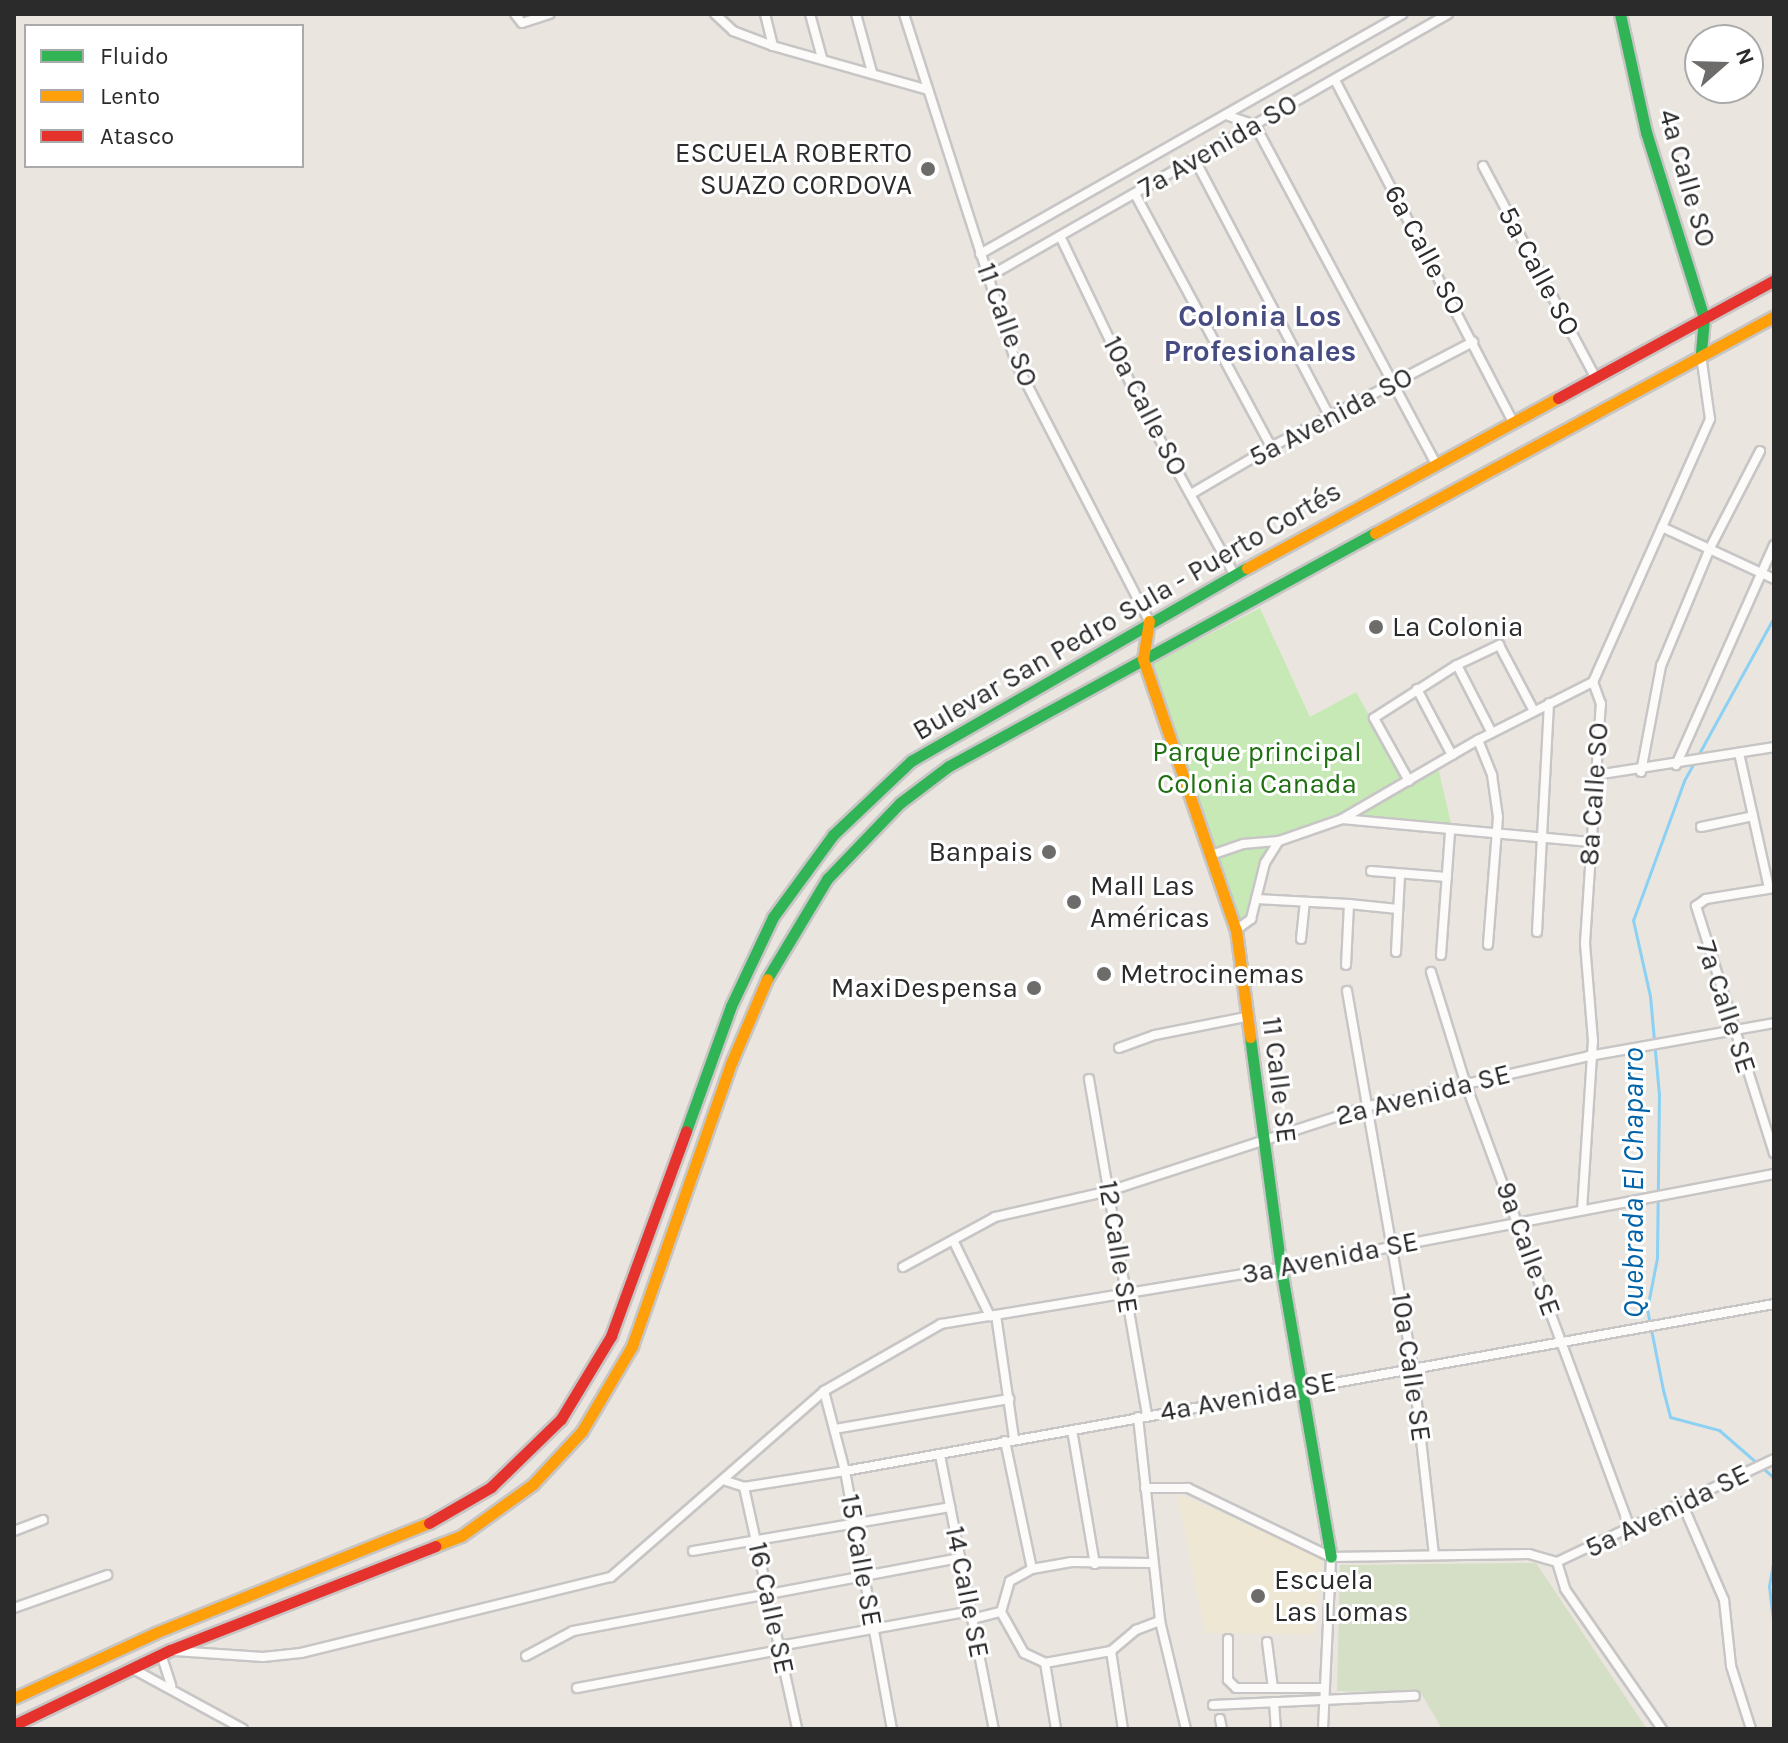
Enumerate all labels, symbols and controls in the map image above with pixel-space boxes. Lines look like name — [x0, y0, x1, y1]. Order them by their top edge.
legend — [24, 24, 304, 168]
north arrow — [1684, 24, 1764, 104]
text: Fluido — [100, 42, 168, 70]
text: N — [1730, 45, 1760, 68]
text: Lento — [100, 82, 160, 110]
street label: 7a Avenida SO — [1133, 87, 1303, 205]
street label: 4a Calle SO — [1651, 105, 1723, 251]
text: Atasco — [100, 122, 174, 150]
place label: ESCUELA ROBERTO SUAZO CORDOVA — [675, 136, 912, 202]
marker: ESCUELA ROBERTO SUAZO CORDOVA — [919, 160, 937, 178]
street label: 6a Calle SO — [1377, 179, 1473, 321]
street label: 5a Calle SO — [1491, 200, 1587, 342]
street label: 11 Calle SO — [969, 258, 1045, 392]
district label: Colonia Los Profesionales — [1164, 298, 1356, 368]
street label: 10a Calle SO — [1095, 331, 1195, 481]
street label: 5a Avenida SO — [1243, 360, 1419, 474]
street label: Bulevar San Pedro Sula - Puerto Cortés — [907, 474, 1347, 748]
place label: La Colonia — [1392, 610, 1523, 644]
marker: La Colonia — [1367, 618, 1385, 636]
street label: 8a Calle SO — [1572, 721, 1616, 867]
park label: Parque principal Colonia Canada — [1152, 735, 1362, 801]
place label: Banpais — [928, 835, 1033, 869]
marker: Banpais — [1040, 843, 1058, 861]
place label: Mall Las Américas — [1090, 869, 1210, 935]
marker: Mall Las Américas — [1065, 893, 1083, 911]
street label: 7a Calle SE — [1689, 937, 1763, 1077]
place label: Metrocinemas — [1120, 957, 1304, 991]
marker: Metrocinemas — [1095, 965, 1113, 983]
place label: MaxiDespensa — [831, 971, 1018, 1005]
marker: MaxiDespensa — [1025, 979, 1043, 997]
street label: 11 Calle SE — [1255, 1015, 1303, 1145]
water label: Quebrada El Chaparro — [1615, 1048, 1651, 1318]
street label: 2a Avenida SE — [1332, 1057, 1514, 1133]
street label: 9a Calle SE — [1488, 1177, 1568, 1321]
street label: 12 Calle SE — [1091, 1178, 1145, 1316]
street label: 3a Avenida SE — [1239, 1224, 1421, 1292]
street label: 10a Calle SE — [1384, 1290, 1438, 1444]
street label: 4a Avenida SE — [1157, 1365, 1339, 1429]
street label: 5a Avenida SE — [1579, 1457, 1755, 1565]
street label: 15 Calle SE — [833, 1491, 889, 1629]
street label: 14 Calle SE — [938, 1523, 996, 1661]
street label: 16 Calle SE — [741, 1539, 801, 1677]
place label: Escuela Las Lomas — [1274, 1563, 1409, 1629]
marker: Escuela Las Lomas — [1249, 1587, 1267, 1605]

